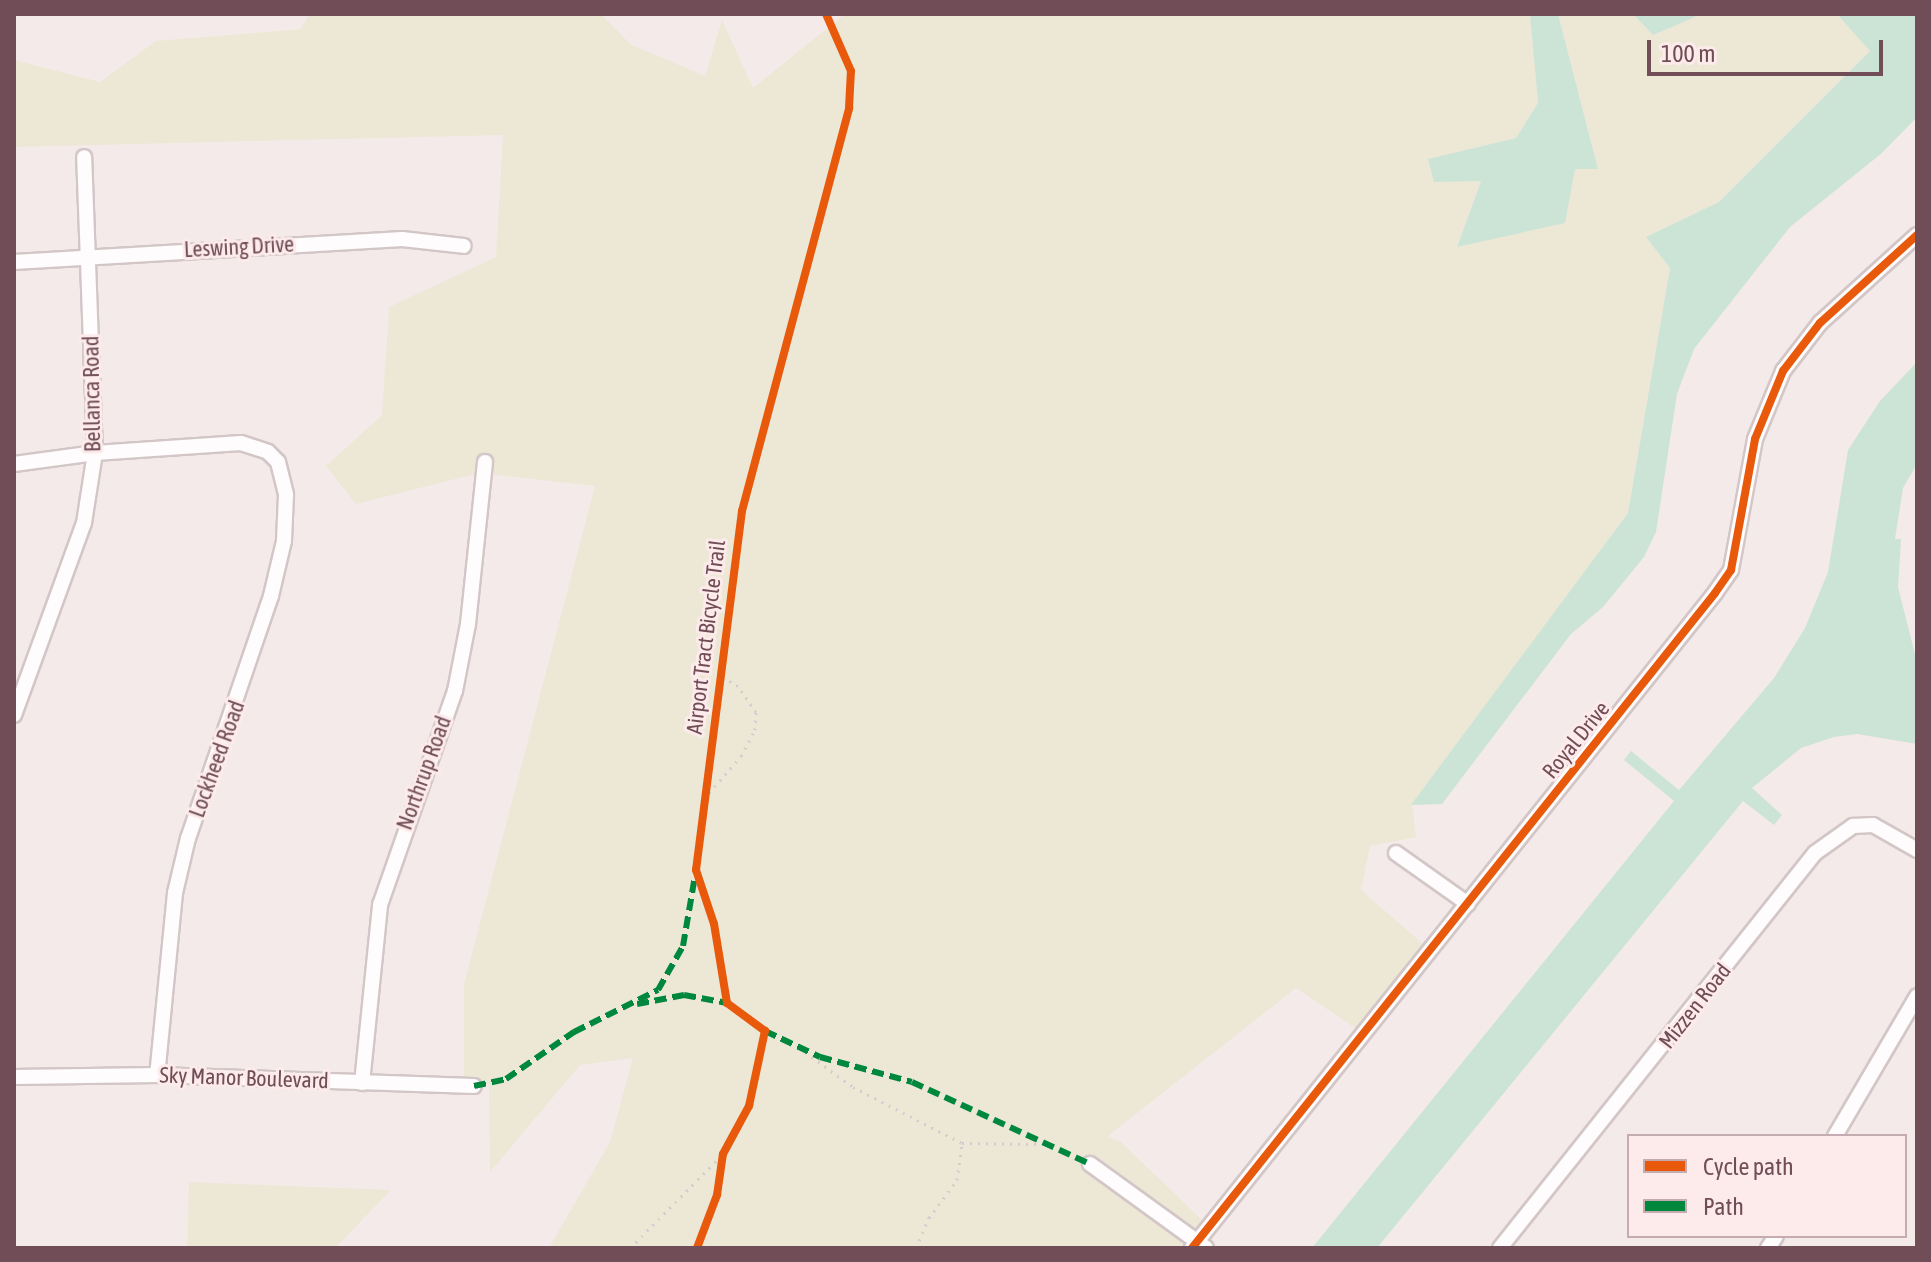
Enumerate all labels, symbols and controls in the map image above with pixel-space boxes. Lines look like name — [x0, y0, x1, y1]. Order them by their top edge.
scale bar — [1651, 24, 1887, 74]
text: 100 m — [1661, 40, 1715, 67]
street label: Leswing Drive — [183, 231, 295, 263]
street label: Bellanca Road — [78, 336, 106, 452]
street label: Airport Tract Bicycle Trail — [681, 538, 731, 736]
street label: Royal Drive — [1537, 696, 1615, 784]
street label: Lockheed Road — [184, 697, 250, 821]
street label: Northrup Road — [391, 713, 457, 833]
street label: Mizzen Road — [1653, 958, 1737, 1054]
street label: Sky Manor Boulevard — [159, 1062, 329, 1094]
legend — [1627, 1134, 1907, 1238]
text: Cycle path — [1703, 1153, 1794, 1180]
text: Path — [1703, 1193, 1744, 1220]

